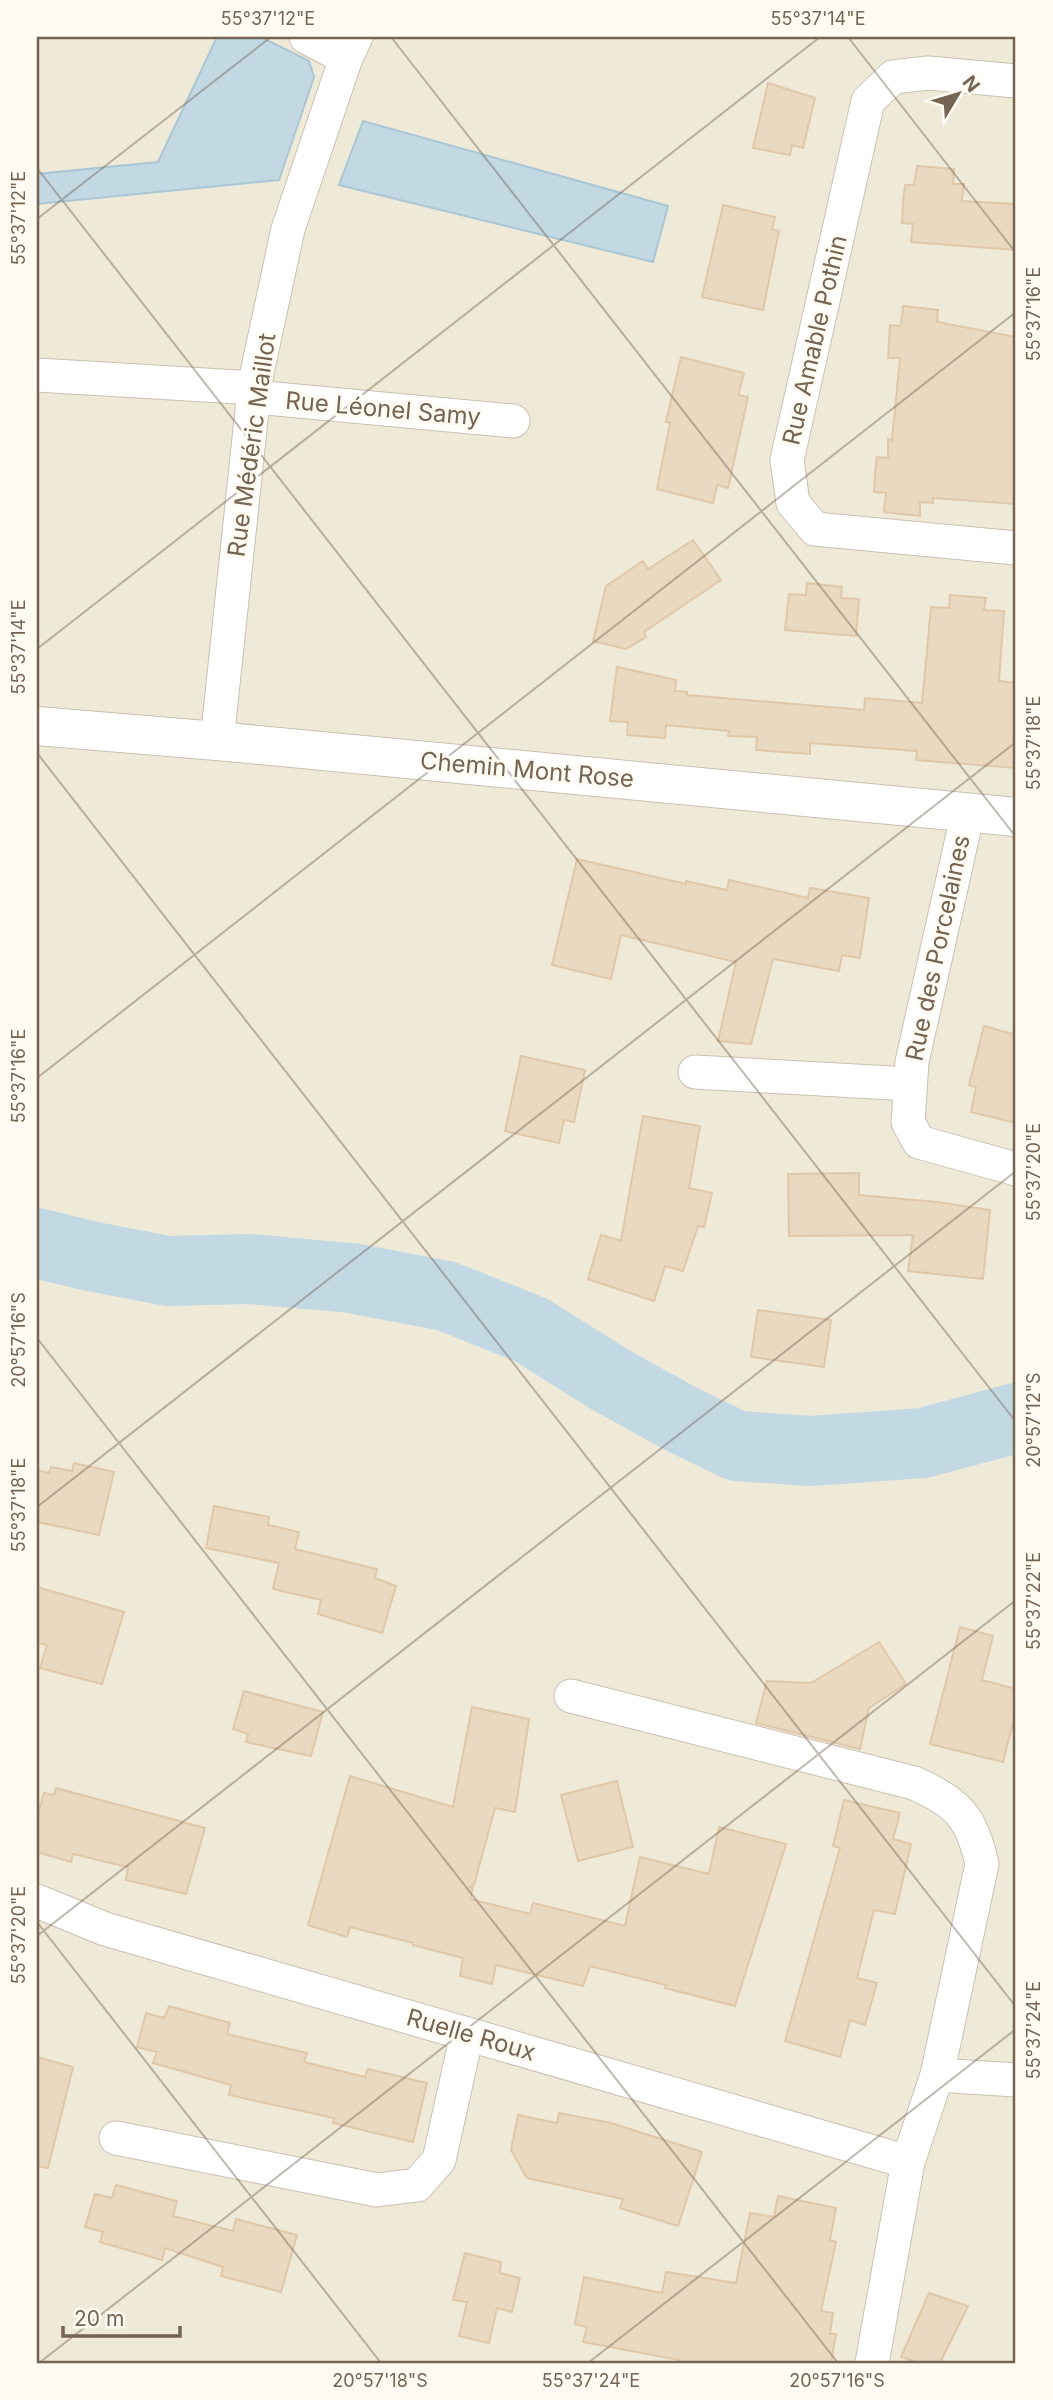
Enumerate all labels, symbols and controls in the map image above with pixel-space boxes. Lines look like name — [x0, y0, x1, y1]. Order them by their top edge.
text: 55°37'12"E — [221, 8, 315, 29]
text: 55°37'14"E — [771, 8, 865, 29]
north arrow — [923, 60, 993, 130]
text: N — [957, 71, 985, 97]
text: 55°37'12"E — [8, 171, 29, 265]
street label: Rue Amable Pothin — [776, 232, 853, 448]
text: 55°37'16"E — [1023, 267, 1044, 361]
street label: Rue Médéric Maillot — [221, 331, 282, 558]
street label: Rue Léonel Samy — [284, 386, 482, 431]
text: 55°37'14"E — [8, 600, 29, 694]
text: 55°37'18"E — [1023, 696, 1044, 790]
street label: Chemin Mont Rose — [419, 746, 635, 793]
street label: Rue des Porcelaines — [899, 832, 976, 1064]
text: 55°37'16"E — [8, 1029, 29, 1123]
text: 55°37'20"E — [1023, 1123, 1044, 1221]
text: 20°57'16"S — [8, 1292, 29, 1388]
text: 20°57'12"S — [1023, 1372, 1044, 1468]
text: 55°37'18"E — [8, 1458, 29, 1552]
text: 55°37'22"E — [1023, 1552, 1044, 1650]
text: 55°37'20"E — [8, 1886, 29, 1984]
text: 55°37'24"E — [1023, 1981, 1044, 2079]
street label: Ruelle Roux — [403, 2002, 539, 2067]
scale bar — [63, 2295, 180, 2339]
text: 20 m — [74, 2306, 124, 2331]
text: 20°57'18"S — [332, 2370, 428, 2391]
text: 55°37'24"E — [542, 2370, 640, 2391]
text: 20°57'16"S — [789, 2370, 885, 2391]

